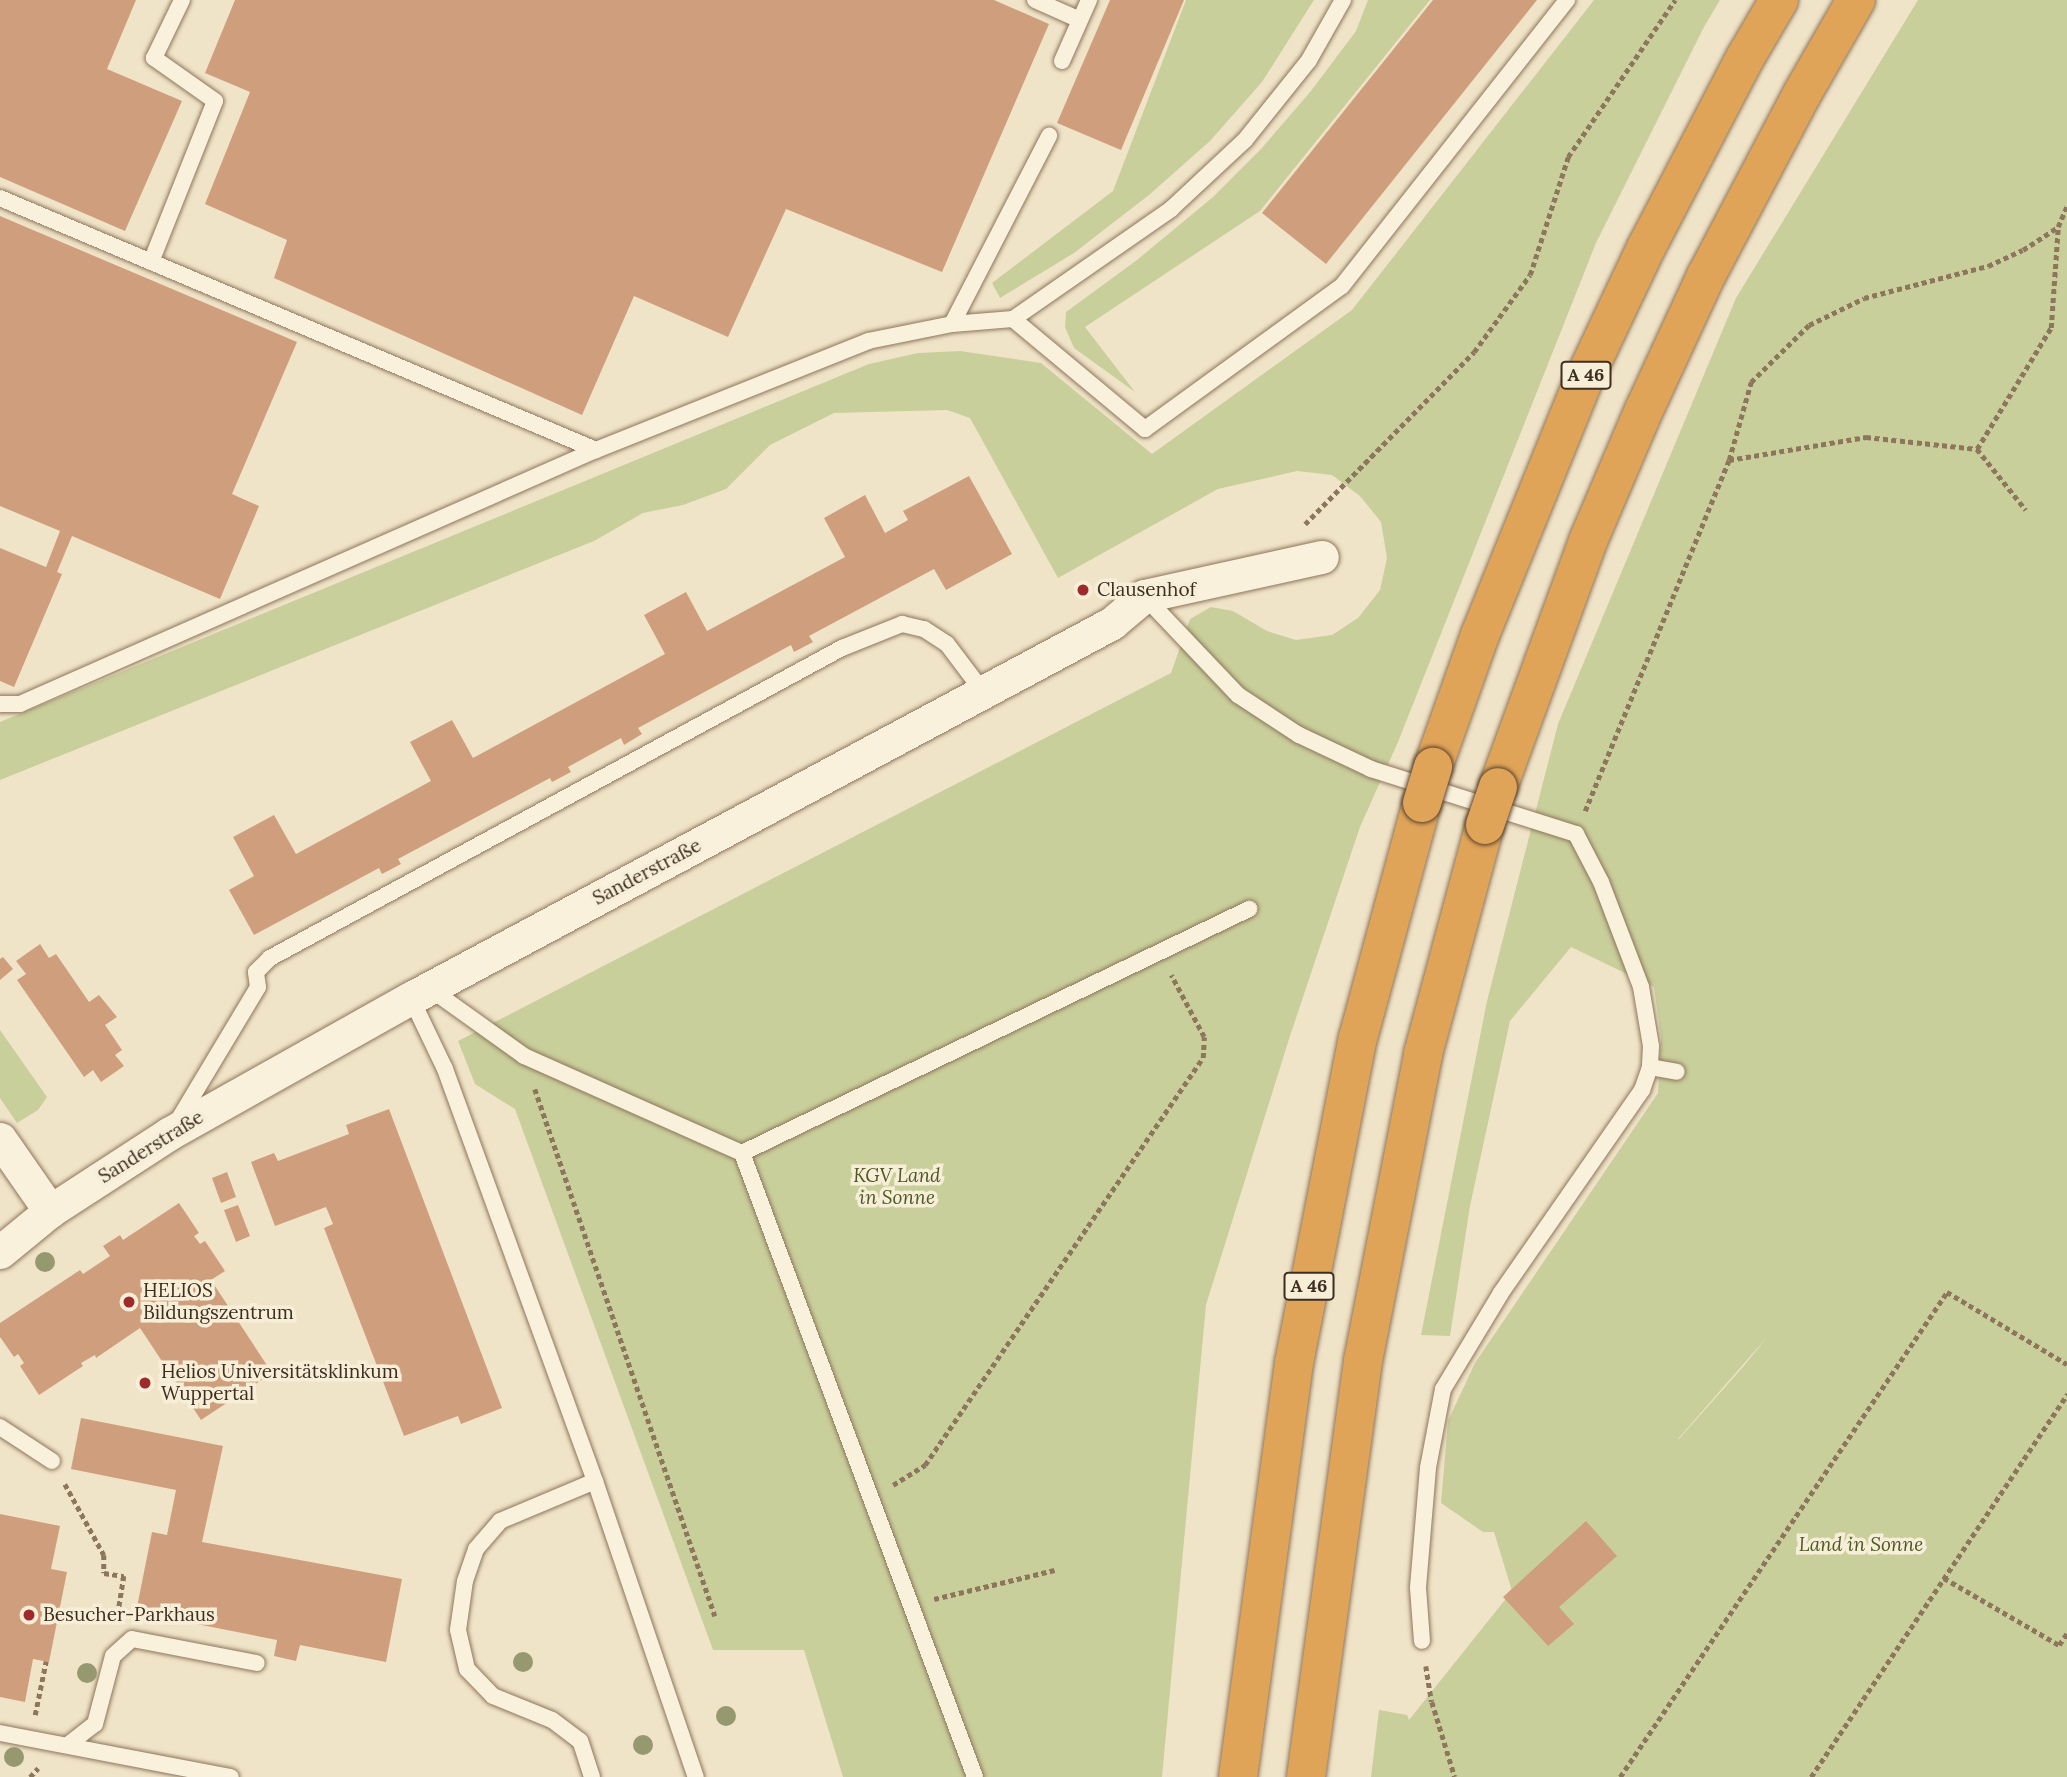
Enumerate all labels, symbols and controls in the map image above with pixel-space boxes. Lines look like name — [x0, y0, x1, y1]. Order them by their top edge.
road number: A 46 — [1560, 360, 1612, 390]
place label: Clausenhof — [1097, 579, 1196, 601]
marker: Clausenhof — [1075, 582, 1091, 598]
street label: Sanderstraße — [589, 834, 705, 910]
street label: Sanderstraße — [94, 1106, 208, 1188]
park label: KGV Land in Sonne — [853, 1165, 941, 1209]
road number: A 46 — [1283, 1272, 1335, 1301]
place label: HELIOS Bildungszentrum — [143, 1280, 294, 1324]
marker: HELIOS Bildungszentrum — [121, 1294, 137, 1310]
place label: Helios Universitätsklinkum Wuppertal — [161, 1361, 399, 1405]
marker: Helios Universitätsklinkum Wuppertal — [135, 1373, 155, 1393]
park label: Land in Sonne — [1799, 1534, 1923, 1556]
place label: Besucher-Parkhaus — [43, 1604, 215, 1626]
marker: Besucher-Parkhaus — [21, 1607, 37, 1623]

